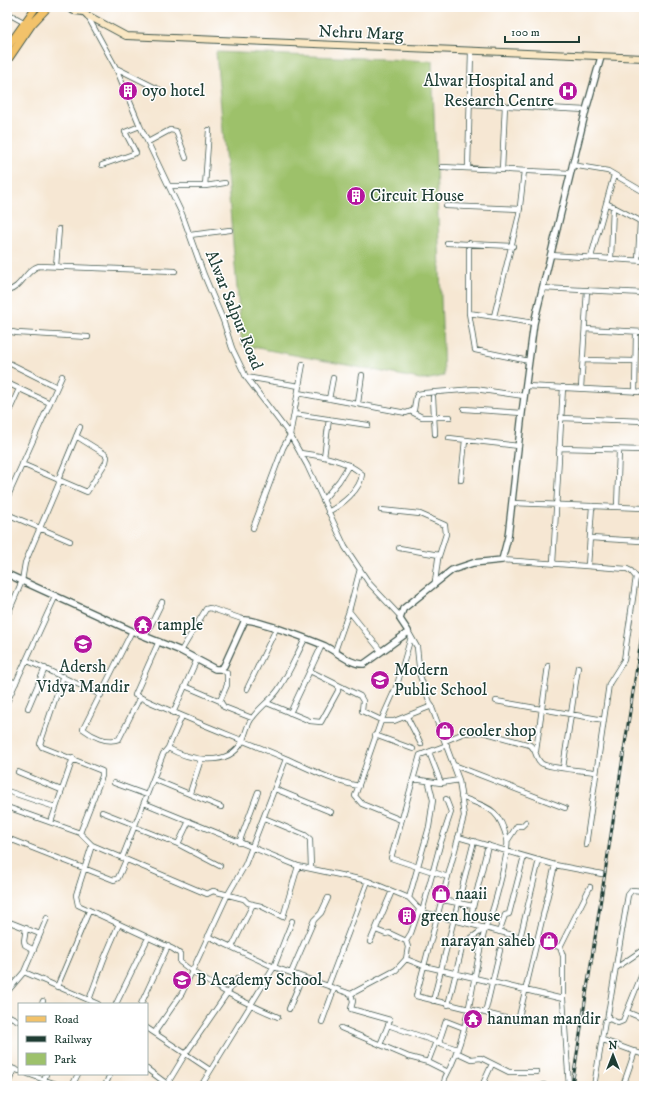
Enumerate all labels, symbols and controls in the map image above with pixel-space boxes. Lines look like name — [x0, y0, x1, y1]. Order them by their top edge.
scale bar — [505, 18, 579, 44]
street label: Nehru Marg — [318, 21, 405, 46]
text: 100 m — [511, 25, 540, 40]
place label: Alwar Hospital and Research Centre — [423, 70, 555, 112]
building icon: oyo hotel — [117, 80, 139, 102]
place label: oyo hotel — [142, 80, 205, 102]
hospital icon: Alwar Hospital and Research Centre — [557, 80, 579, 102]
building icon: Circuit House — [345, 185, 367, 207]
place label: Circuit House — [370, 185, 464, 207]
street label: Alwar Salpur Road — [200, 247, 268, 373]
temple icon: tample — [132, 614, 154, 636]
place label: tample — [157, 614, 203, 636]
school or university icon: Adersh Vidya Mandir — [72, 633, 94, 655]
place label: Adersh Vidya Mandir — [35, 656, 130, 698]
place label: Modern Public School — [394, 659, 487, 701]
school or university icon: Modern Public School — [369, 669, 391, 691]
shop icon: cooler shop — [434, 720, 456, 742]
place label: cooler shop — [459, 720, 536, 742]
shop icon: naaii — [430, 883, 452, 905]
place label: naaii — [455, 883, 487, 905]
building icon: green house — [396, 905, 418, 927]
place label: green house — [421, 905, 500, 927]
place label: narayan saheb — [441, 930, 535, 952]
shop icon: narayan saheb — [538, 930, 560, 952]
school or university icon: B Academy School — [171, 969, 193, 991]
place label: B Academy School — [196, 969, 322, 991]
legend — [18, 1003, 148, 1075]
temple icon: hanuman mandir — [462, 1008, 484, 1030]
place label: hanuman mandir — [487, 1008, 601, 1030]
text: Road — [54, 1012, 79, 1027]
text: Railway — [54, 1032, 92, 1047]
north arrow — [593, 1035, 633, 1075]
text: N — [608, 1039, 618, 1053]
text: Park — [54, 1052, 76, 1067]

